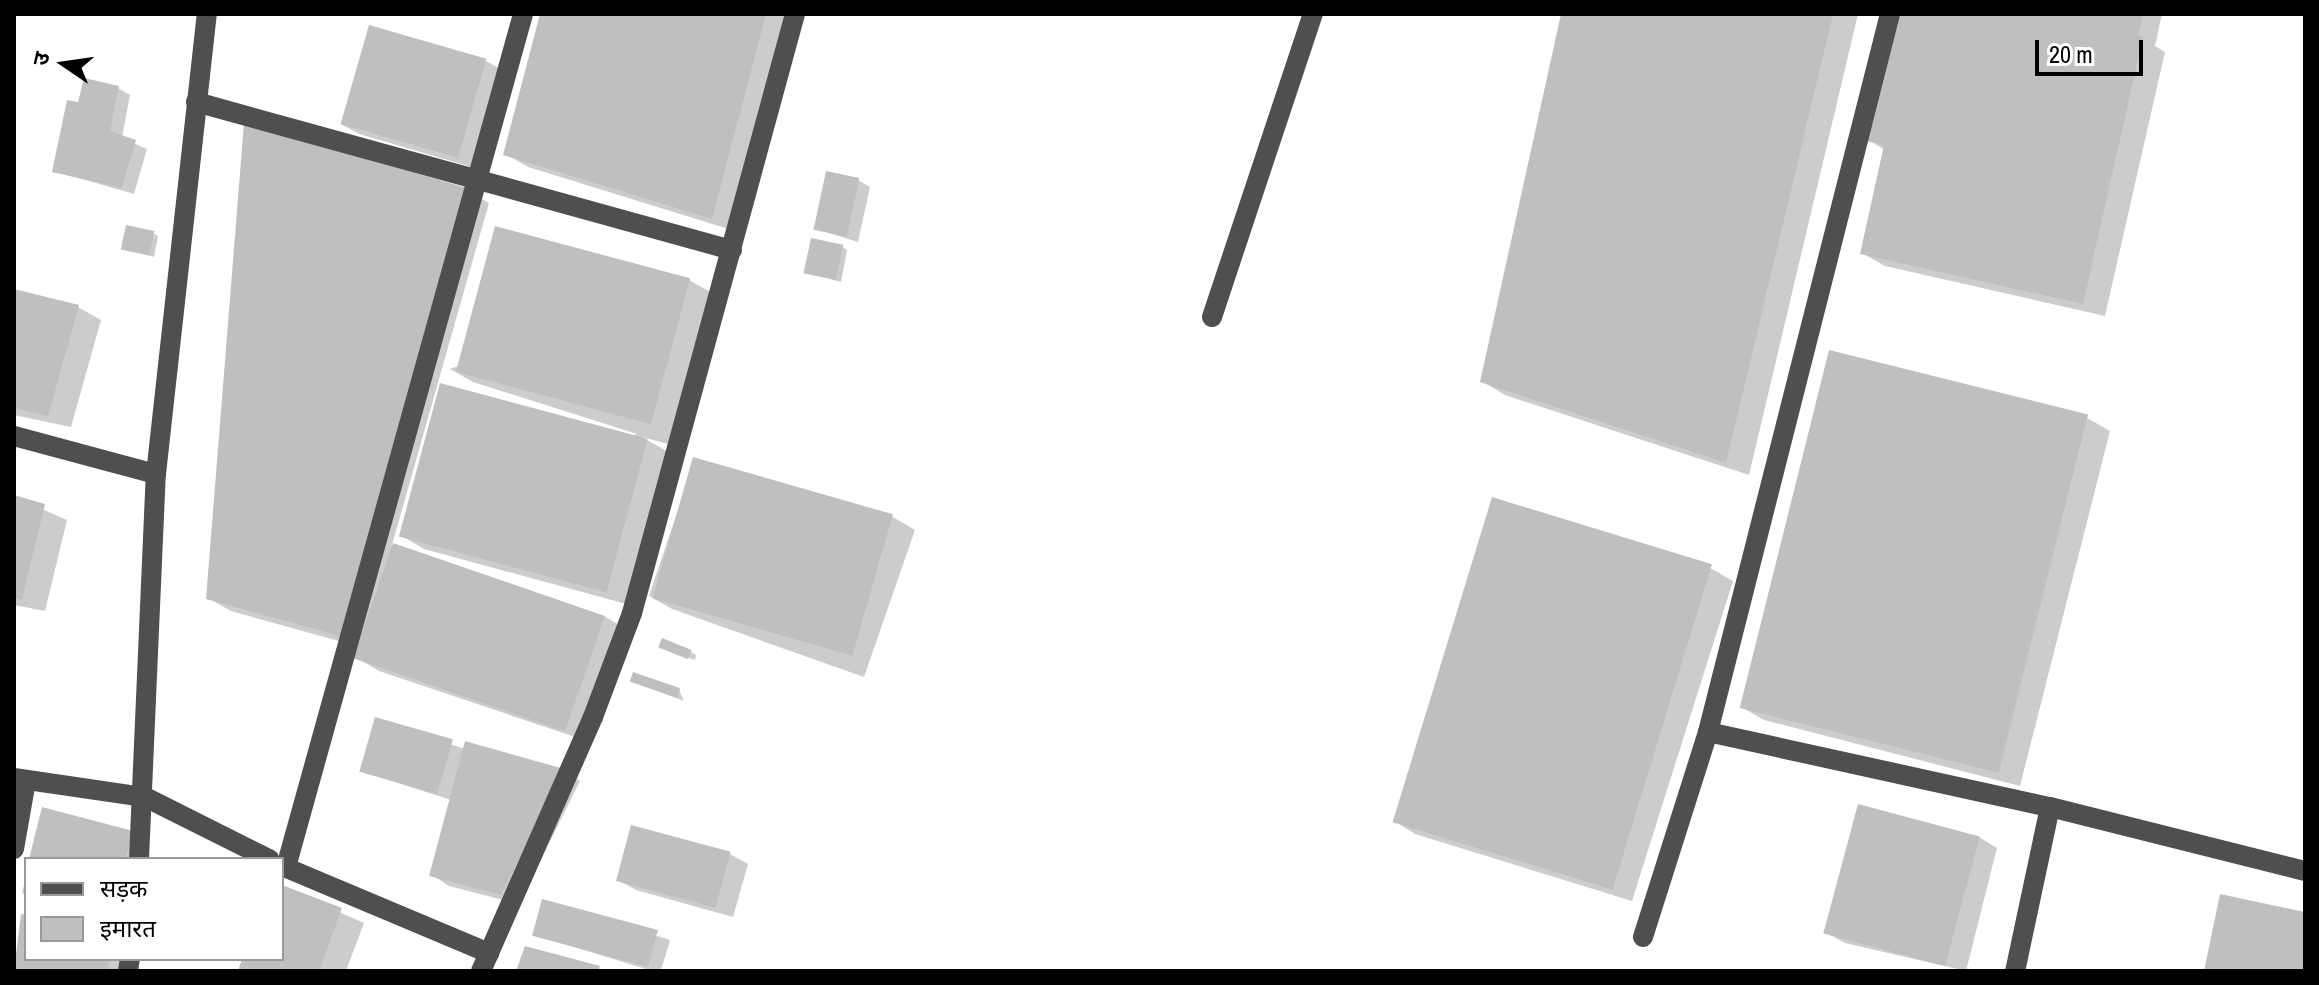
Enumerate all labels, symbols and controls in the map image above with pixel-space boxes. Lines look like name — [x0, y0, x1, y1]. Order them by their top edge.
north arrow — [24, 24, 104, 104]
scale bar — [2039, 24, 2147, 74]
text: 20 m — [2049, 38, 2093, 70]
text: उ — [25, 49, 57, 68]
legend — [24, 857, 284, 961]
text: सड़क — [100, 872, 148, 904]
text: इमारत — [100, 912, 156, 944]

